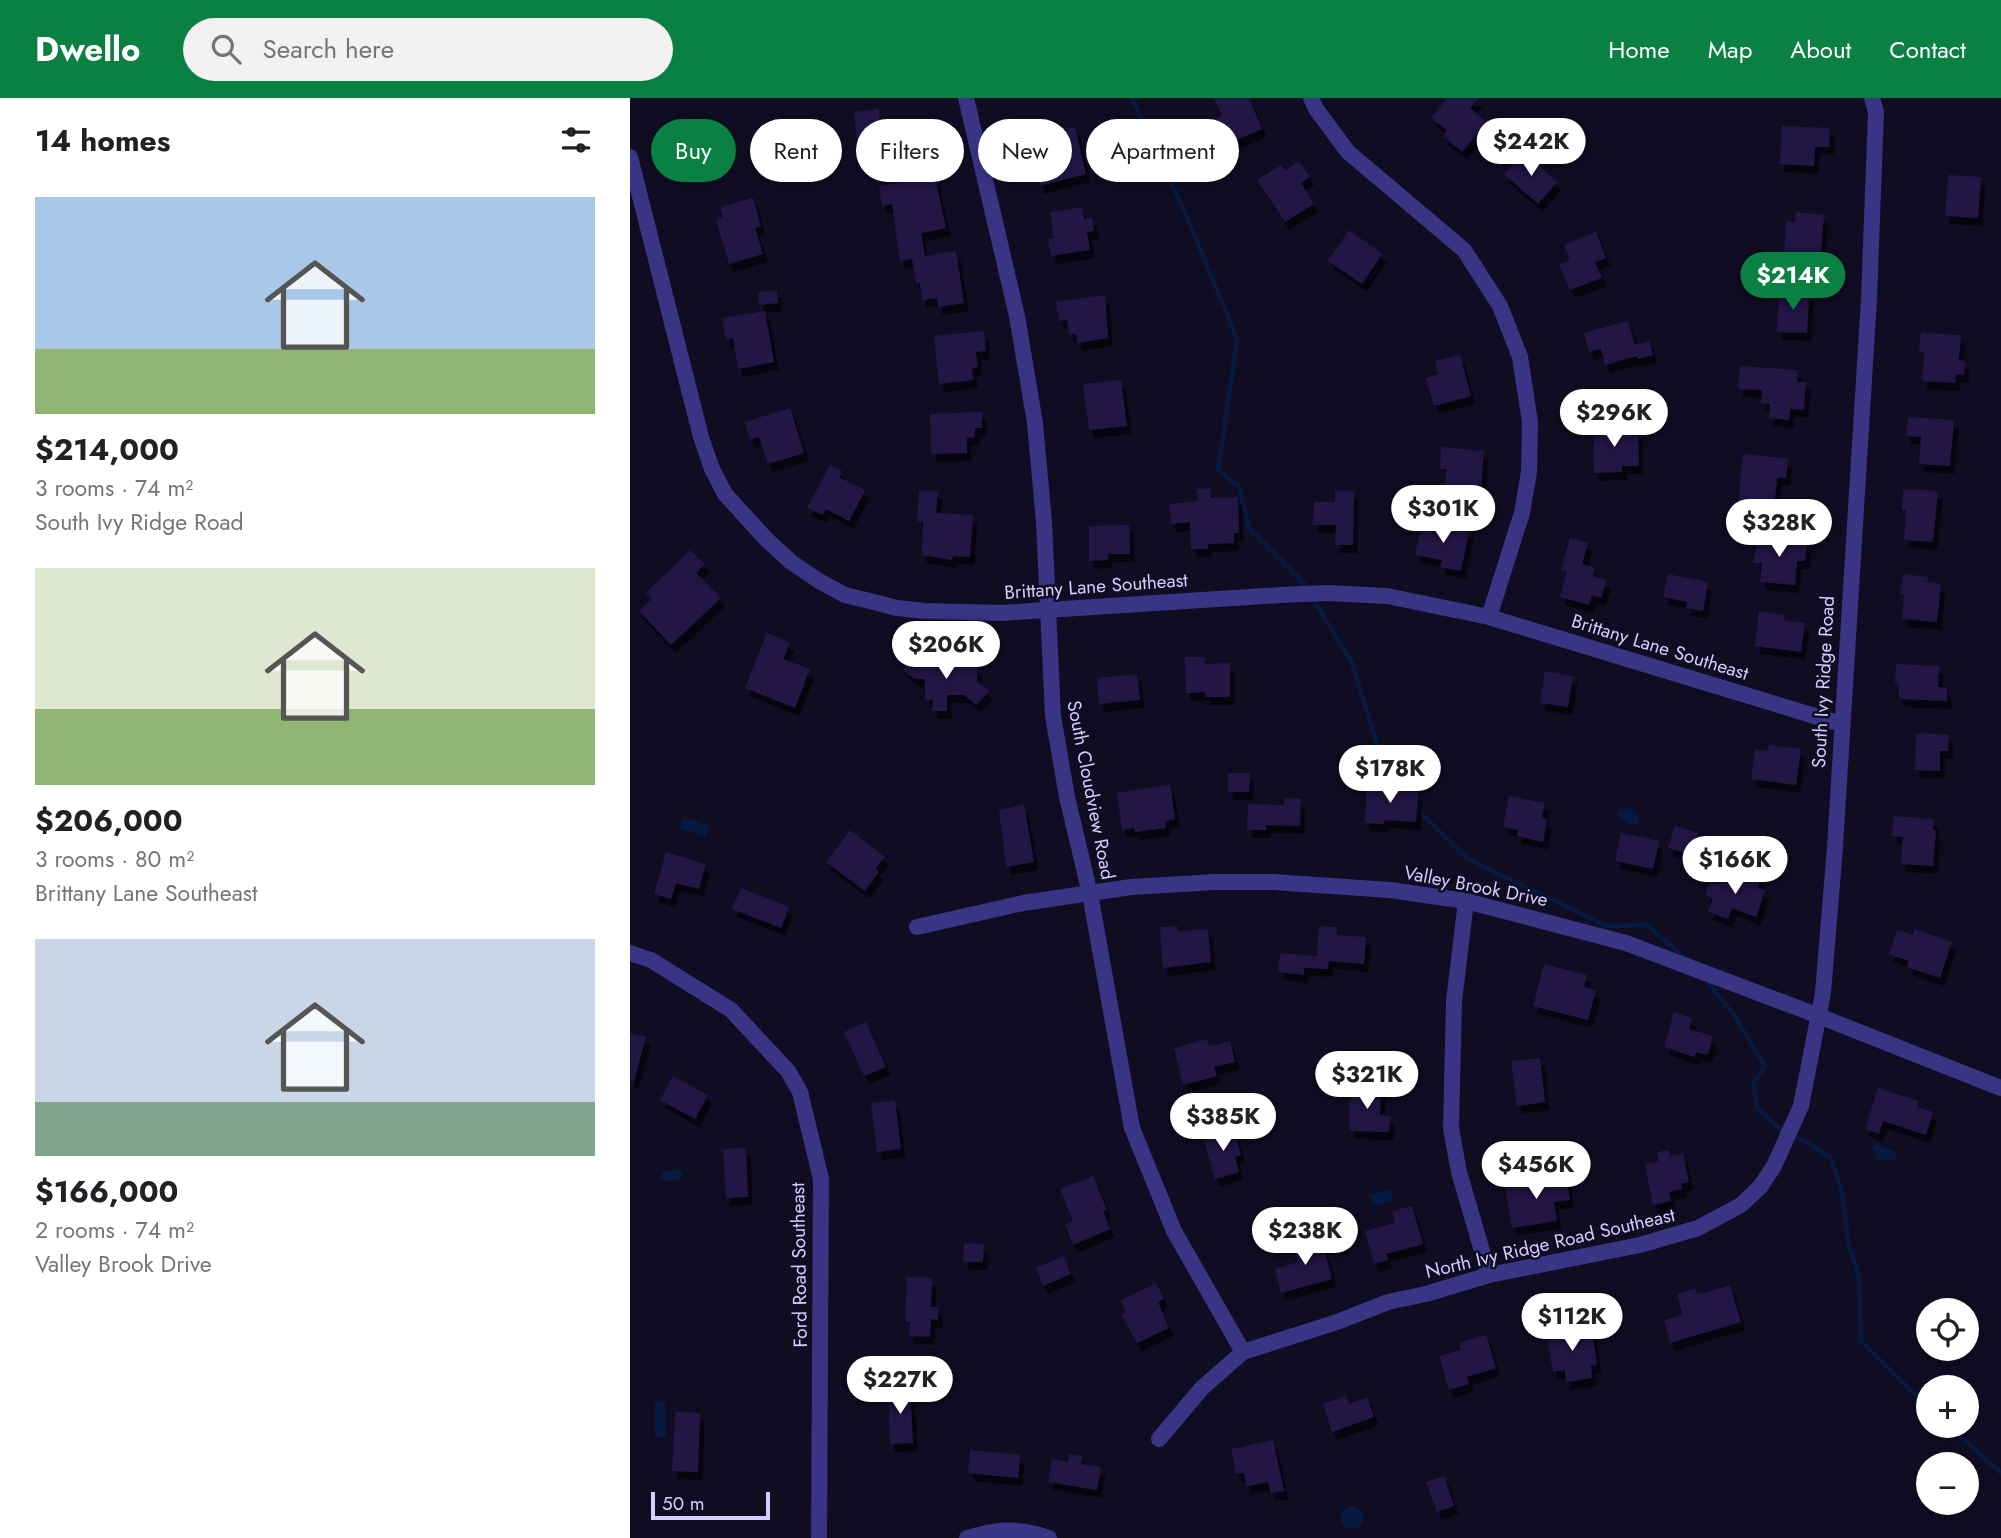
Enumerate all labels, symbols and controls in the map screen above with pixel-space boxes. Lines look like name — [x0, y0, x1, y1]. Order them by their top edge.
search box — [183, 18, 673, 81]
text: Dwello — [35, 26, 141, 73]
icon: search — [207, 30, 245, 68]
text: Search here — [263, 30, 394, 68]
text: Home — [1608, 32, 1670, 67]
text: Map — [1708, 32, 1752, 67]
text: About — [1790, 32, 1851, 67]
text: Contact — [1889, 32, 1966, 67]
pin: $242K — [1482, 118, 1580, 178]
text: 14 homes — [35, 119, 170, 162]
chip: Buy — [651, 119, 736, 182]
chip: Rent — [750, 119, 842, 182]
chip: Filters — [856, 119, 964, 182]
chip: New — [978, 119, 1072, 182]
chip: Apartment — [1086, 119, 1239, 182]
icon: filters — [557, 121, 595, 159]
text: $242K — [1493, 124, 1569, 158]
icon: home — [252, 242, 378, 368]
pin: $214K — [1744, 252, 1842, 312]
text: $214K — [1756, 258, 1830, 292]
pin: $296K — [1565, 390, 1663, 449]
text: $296K — [1576, 395, 1652, 429]
text: $214,000 — [35, 428, 179, 471]
text: 3 rooms · 74 m² — [35, 471, 193, 505]
pin: $301K — [1394, 486, 1492, 545]
text: $301K — [1407, 491, 1479, 525]
pin: $328K — [1730, 500, 1828, 559]
text: South Ivy Ridge Road — [35, 505, 244, 539]
text: $328K — [1742, 505, 1816, 539]
street label: Brittany Lane Southeast — [1003, 566, 1189, 606]
street label: South Ivy Ridge Road — [1805, 595, 1841, 769]
street label: Brittany Lane Southeast — [1568, 607, 1752, 687]
icon: home — [252, 613, 378, 739]
pin: $206K — [897, 622, 995, 681]
text: $206K — [908, 627, 984, 661]
street label: South Cloudview Road — [1060, 698, 1122, 882]
pin: $178K — [1341, 746, 1439, 805]
text: $178K — [1355, 751, 1425, 785]
text: $206,000 — [35, 799, 183, 842]
pin: $166K — [1686, 836, 1784, 896]
text: 3 rooms · 80 m² — [35, 842, 194, 876]
text: $166K — [1699, 842, 1771, 876]
street label: Valley Brook Drive — [1402, 859, 1550, 913]
text: Brittany Lane Southeast — [35, 876, 258, 910]
icon: home — [252, 984, 378, 1110]
pin: $321K — [1318, 1052, 1416, 1111]
text: $321K — [1331, 1057, 1403, 1091]
pin: $385K — [1174, 1094, 1272, 1153]
text: $385K — [1186, 1099, 1260, 1133]
pin: $456K — [1487, 1142, 1585, 1201]
text: $456K — [1498, 1147, 1574, 1181]
text: $166,000 — [35, 1170, 178, 1213]
street label: Ford Road Southeast — [784, 1182, 814, 1348]
street label: North Ivy Ridge Road Southeast — [1423, 1201, 1678, 1285]
pin: $238K — [1256, 1208, 1354, 1267]
text: 2 rooms · 74 m² — [35, 1213, 194, 1247]
text: $238K — [1268, 1213, 1342, 1247]
text: Valley Brook Drive — [35, 1247, 212, 1281]
pin: $112K — [1523, 1294, 1621, 1353]
map controls — [1916, 1298, 1979, 1515]
button: locate — [1916, 1298, 1979, 1361]
text: $112K — [1538, 1299, 1606, 1333]
pin: $227K — [851, 1356, 949, 1416]
text: $227K — [863, 1362, 937, 1396]
button: + — [1916, 1375, 1979, 1438]
button: − — [1916, 1452, 1979, 1515]
scale bar — [651, 1489, 770, 1521]
text: 50 m — [662, 1490, 705, 1517]

